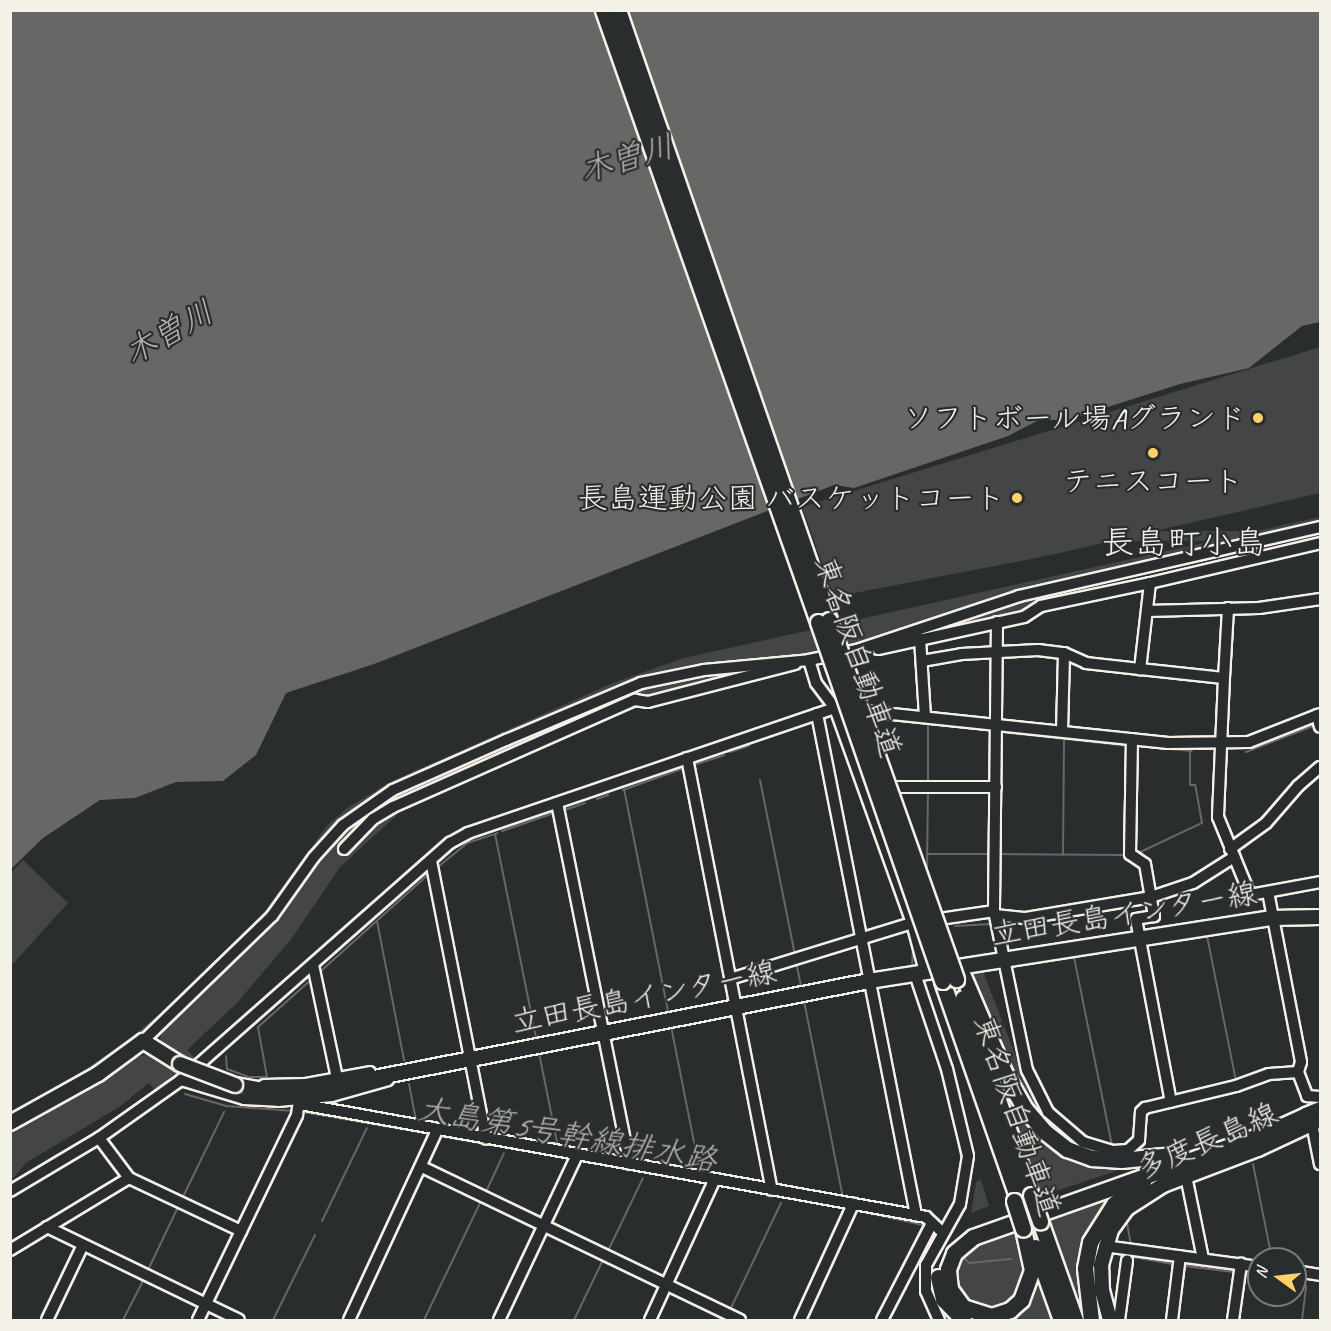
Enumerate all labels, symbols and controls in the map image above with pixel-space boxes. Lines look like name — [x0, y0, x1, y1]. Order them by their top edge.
water label: 木曽川 — [576, 127, 678, 191]
water label: 木曽川 — [118, 293, 220, 373]
place label: ソフトボール場Aグランド — [901, 400, 1246, 436]
marker: ソフトボール場Aグランド — [1251, 411, 1265, 425]
marker: テニスコート — [1146, 446, 1160, 460]
place label: テニスコート — [1063, 463, 1243, 499]
place label: 長島運動公園 バスケットコート — [578, 480, 1005, 516]
marker: 長島運動公園 バスケットコート — [1010, 491, 1024, 505]
district label: 長島町小島 — [1102, 523, 1266, 563]
street label: 東名阪自動車道 — [807, 552, 909, 762]
street label: 立田長島インター線 — [988, 875, 1260, 953]
street label: 立田長島インター線 — [508, 954, 780, 1040]
street label: 東名阪自動車道 — [966, 1011, 1068, 1221]
water label: 大島第5号幹線排水路 — [415, 1090, 719, 1180]
street label: 多度長島線 — [1131, 1095, 1283, 1187]
north arrow — [1247, 1247, 1307, 1307]
text: N — [1251, 1265, 1272, 1280]

